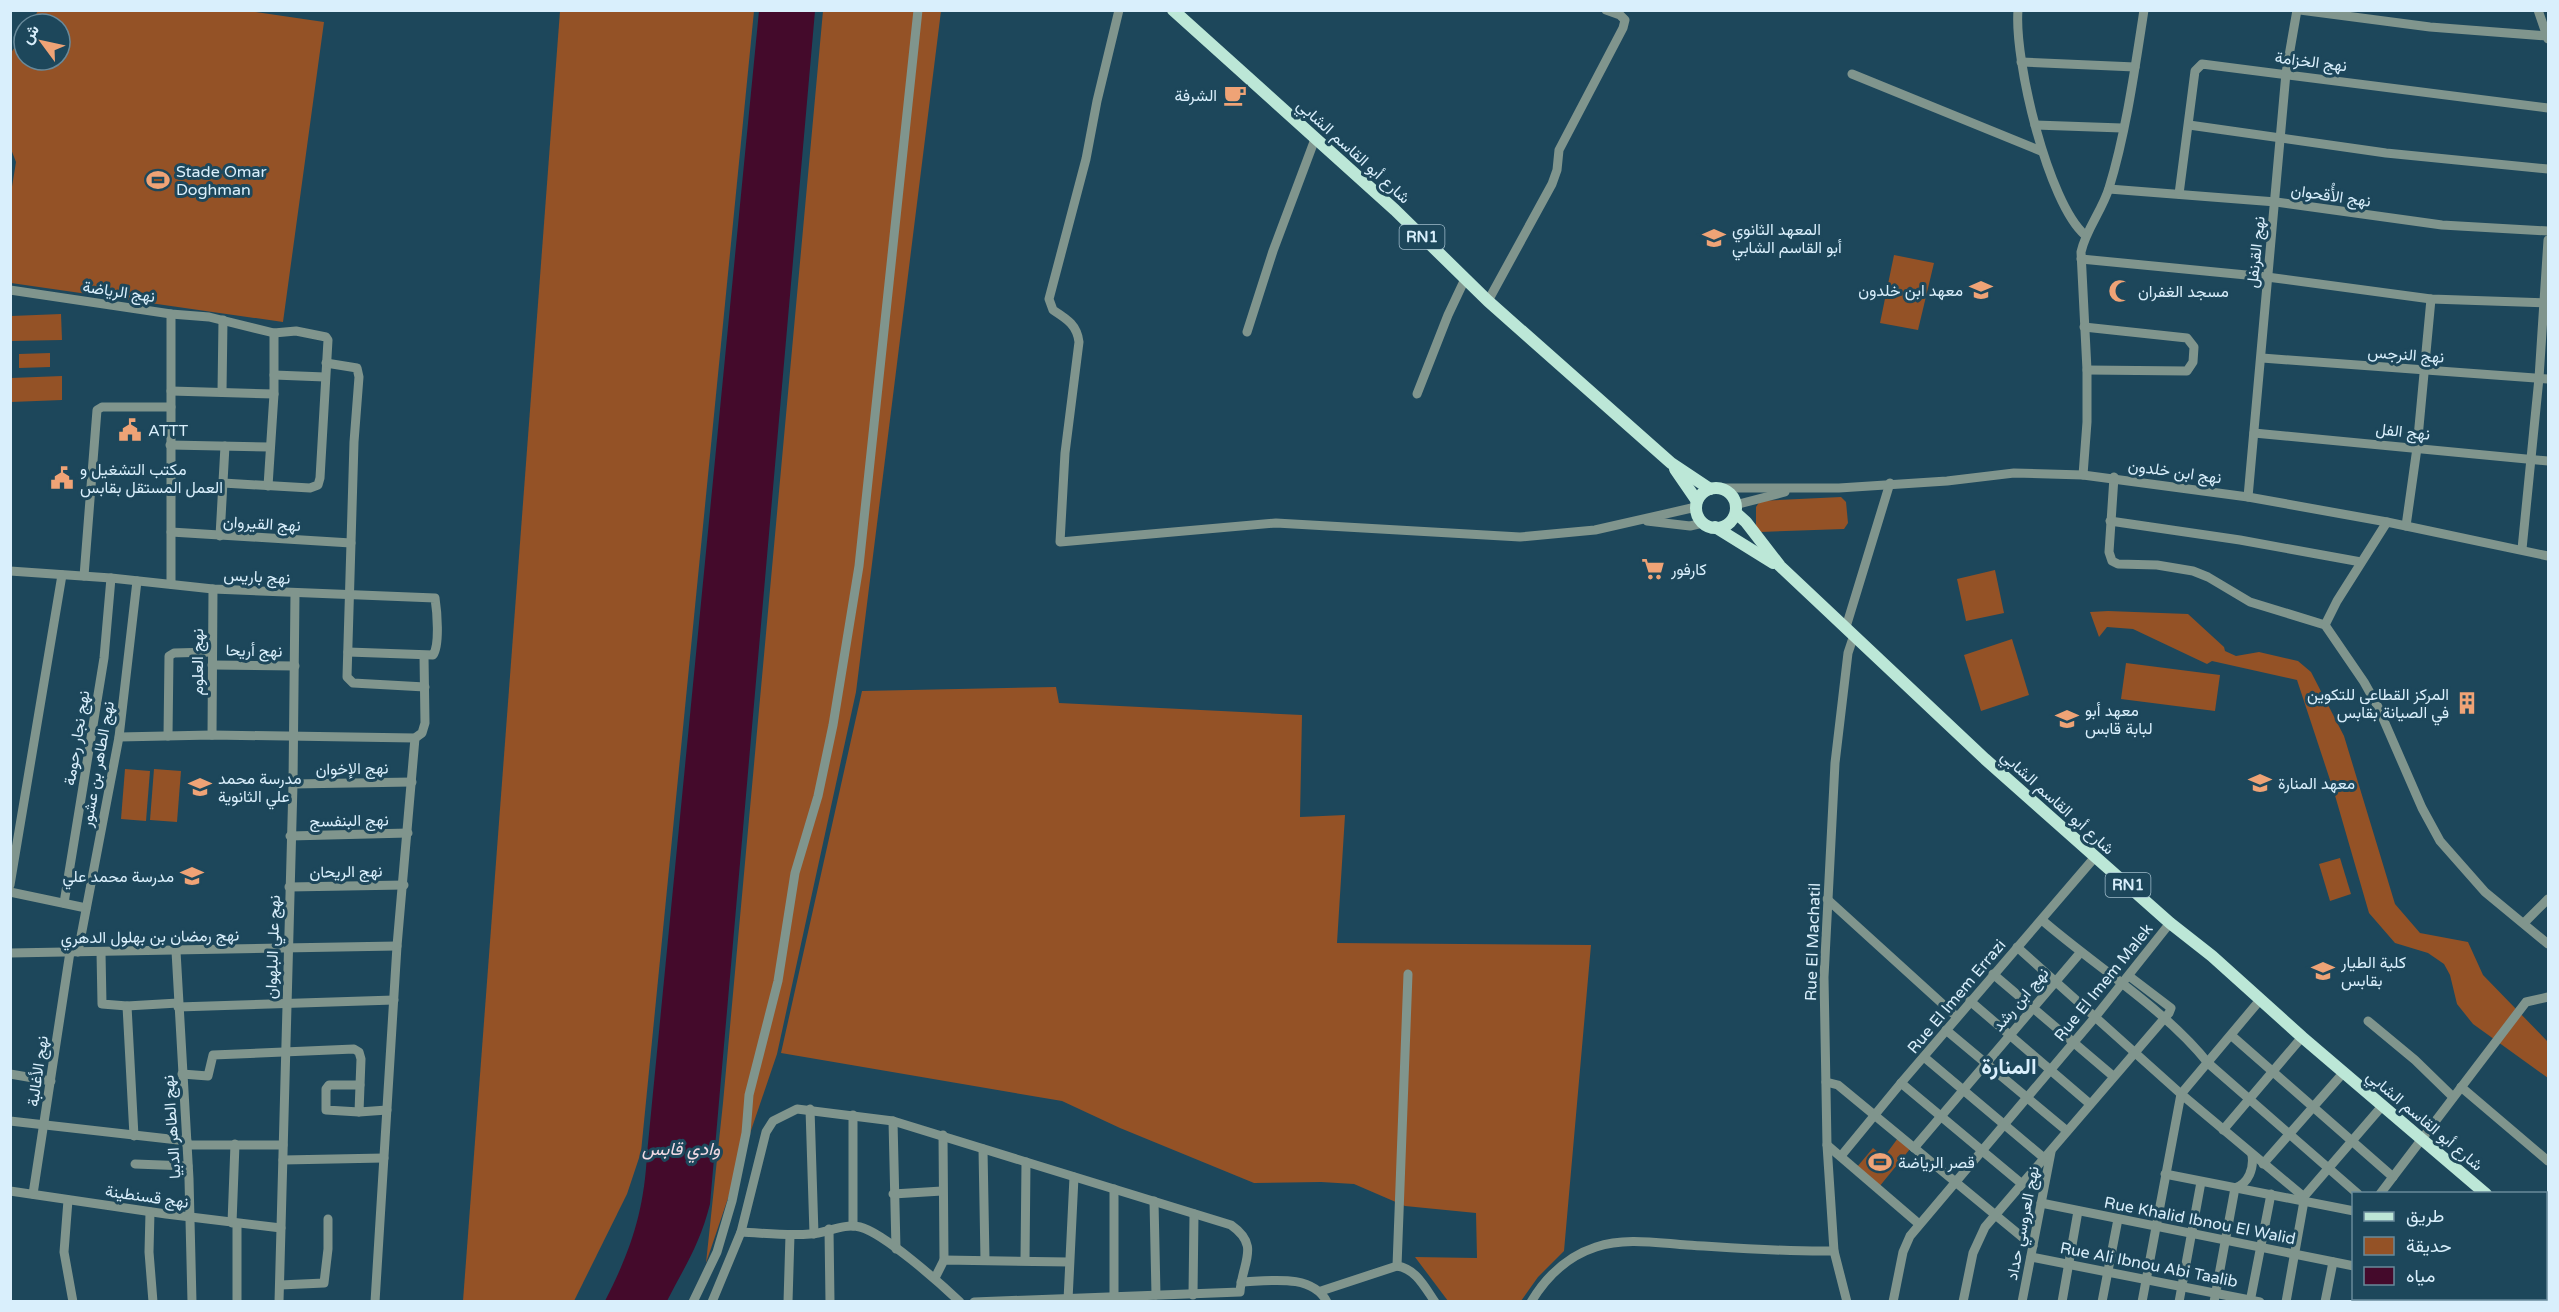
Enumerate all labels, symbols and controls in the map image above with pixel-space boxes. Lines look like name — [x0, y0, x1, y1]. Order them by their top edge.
north arrow — [12, 12, 72, 72]
text: ش — [17, 21, 44, 48]
street label: نهج الخزامة — [2274, 48, 2348, 77]
cafe icon: الشرفة — [1222, 82, 1248, 108]
place label: الشرفة — [1174, 86, 1217, 106]
street label: شارع أبو القاسم الشابي — [1290, 95, 1414, 210]
place label: Stade Omar Doghman — [176, 162, 267, 200]
sports icon: Stade Omar Doghman — [145, 167, 171, 193]
street label: نهج الأُقحوان — [2290, 177, 2373, 212]
street label: نهج القرنفل — [2242, 215, 2271, 289]
place label: المعهد الثانوي أبو القاسم الشابي — [1732, 220, 1842, 261]
road number: RN1 — [1400, 225, 1444, 249]
school or university icon: المعهد الثانوي أبو القاسم الشابي — [1701, 225, 1727, 251]
street label: نهج الرياضة — [81, 277, 156, 308]
school or university icon: معهد ابن خلدون — [1968, 277, 1994, 303]
mosque icon: مسجد الغفران — [2107, 278, 2133, 304]
place label: معهد ابن خلدون — [1858, 281, 1963, 301]
place label: مسجد الغفران — [2138, 282, 2229, 302]
street label: نهج النرجس — [2367, 342, 2445, 369]
public building icon: ATTT — [117, 417, 143, 443]
street label: نهج الفل — [2375, 419, 2431, 446]
place label: ATTT — [148, 421, 188, 441]
street label: نهج ابن خلدون — [2127, 456, 2223, 489]
place label: مكتب التشغيل و العمل المستقل بقابس — [80, 460, 223, 498]
public building icon: مكتب التشغيل و العمل المستقل بقابس — [49, 465, 75, 491]
street label: نهج القيروان — [222, 512, 301, 537]
supermarket icon: كارفور — [1640, 556, 1666, 582]
place label: كارفور — [1670, 560, 1707, 580]
street label: نهج باريس — [223, 565, 291, 590]
street label: نهج العلوم — [188, 629, 209, 695]
street label: نهج أريحا — [225, 641, 283, 662]
place label: المركز القطاعى للتكوين في الصيانة بقابس — [2307, 685, 2449, 726]
street label: نهج نجار رحومة — [60, 689, 95, 787]
building icon: المركز القطاعى للتكوين في الصيانة بقابس — [2454, 690, 2480, 716]
street label: نهج الطاهر بن عشور — [77, 700, 120, 830]
place label: معهد أبو لبابة قابس — [2085, 701, 2153, 739]
school or university icon: معهد أبو لبابة قابس — [2054, 706, 2080, 732]
street label: شارع أبو القاسم الشابي — [1994, 746, 2118, 861]
street label: نهج الإخوان — [315, 758, 389, 781]
place label: مدرسة محمد علي الثانوية — [218, 769, 301, 810]
school or university icon: معهد المنارة — [2247, 770, 2273, 796]
school or university icon: مدرسة محمد علي الثانوية — [187, 774, 213, 800]
place label: معهد المنارة — [2278, 774, 2355, 794]
street label: نهج البنفسج — [309, 810, 389, 833]
street label: نهج الريحان — [309, 861, 383, 884]
school or university icon: مدرسة محمد علي — [179, 863, 205, 889]
place label: مدرسة محمد علي — [63, 867, 174, 890]
road number: RN1 — [2106, 873, 2150, 897]
street label: Rue El Machatil — [1801, 883, 1825, 1002]
street label: نهج علي البلهوان — [261, 895, 288, 1000]
street label: Rue El Imem Malek — [2050, 919, 2158, 1046]
street label: نهج رمضان بن بهلول الدهري — [61, 925, 239, 952]
street label: Rue El Imem Errazi — [1903, 935, 2010, 1058]
place label: كلية الطيار بقابس — [2340, 953, 2406, 991]
school or university icon: كلية الطيار بقابس — [2310, 958, 2336, 984]
street label: نهج ابن رشد — [1988, 964, 2054, 1036]
street label: نهج الأغالبة — [23, 1034, 54, 1108]
district label: المنارة — [1981, 1054, 2037, 1080]
street label: شارع أبو القاسم الشابي — [2360, 1066, 2487, 1178]
street label: نهج الطاهر الدبيا — [158, 1074, 187, 1180]
water label: وادي قابس — [642, 1138, 720, 1164]
sports icon: قصر الرياضة — [1867, 1149, 1893, 1175]
place label: قصر الرياضة — [1898, 1153, 1975, 1173]
street label: نهج العروسي حداد — [2002, 1164, 2047, 1283]
street label: نهج قسنطينة — [104, 1181, 190, 1214]
legend — [2352, 1192, 2547, 1300]
street label: Rue Khalid Ibnou El Walid — [2102, 1193, 2297, 1249]
text: طريق — [2406, 1205, 2444, 1227]
text: حديقة — [2406, 1235, 2452, 1257]
street label: Rue Ali Ibnou Abi Taalib — [2058, 1238, 2239, 1292]
text: مياه — [2406, 1265, 2435, 1287]

